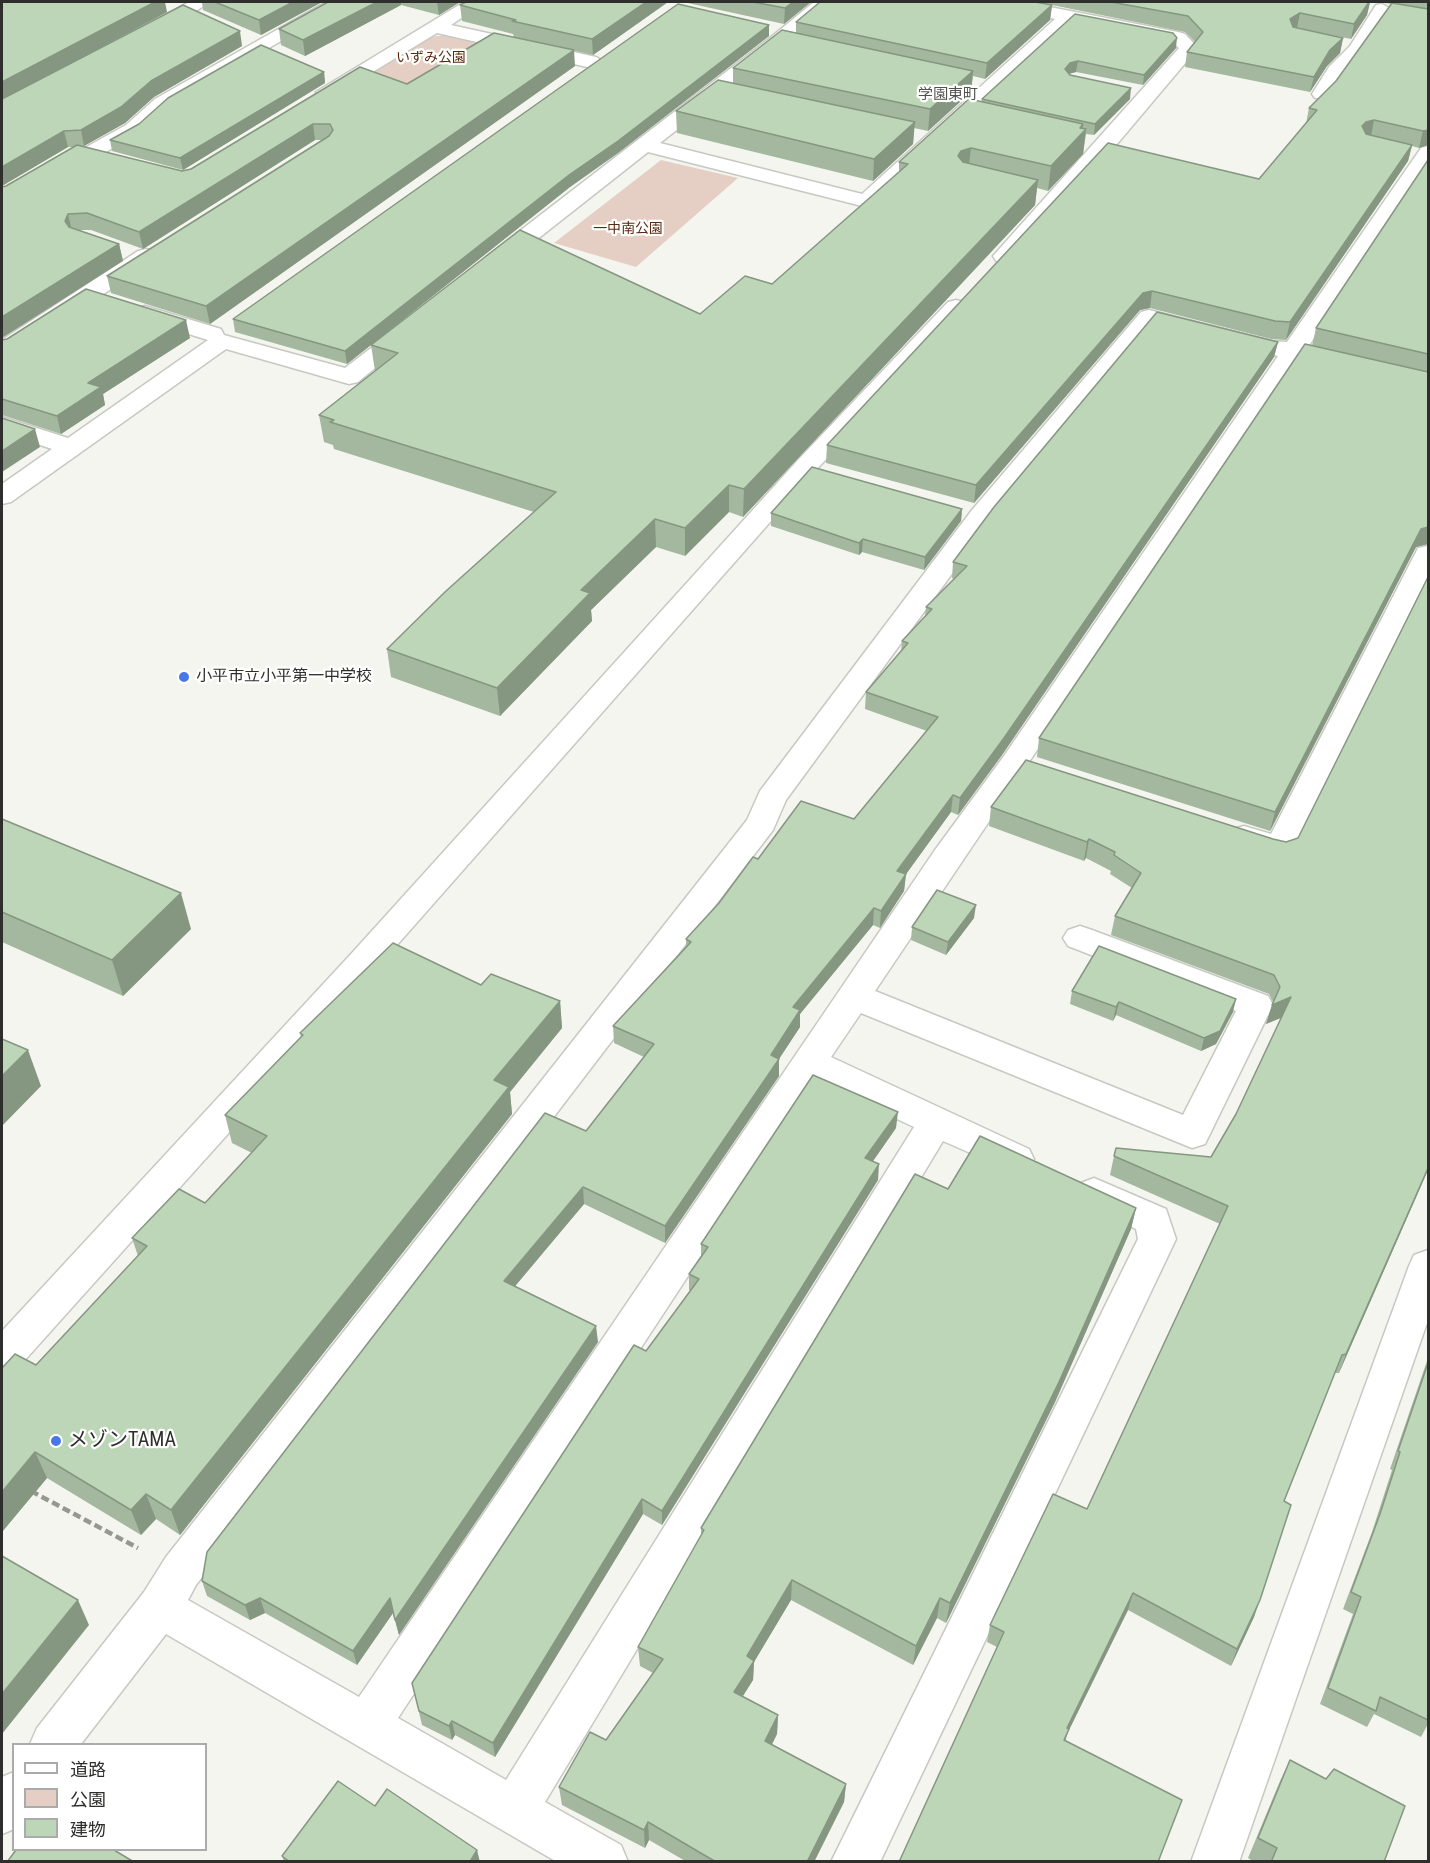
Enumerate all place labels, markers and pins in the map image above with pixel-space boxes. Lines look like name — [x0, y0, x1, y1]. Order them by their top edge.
place label: 小平市立小平第一中学校 — [196, 667, 372, 687]
marker: 小平市立小平第一中学校 — [177, 670, 191, 684]
place label: メゾンTAMA — [68, 1429, 176, 1453]
marker: メゾンTAMA — [49, 1434, 63, 1448]

